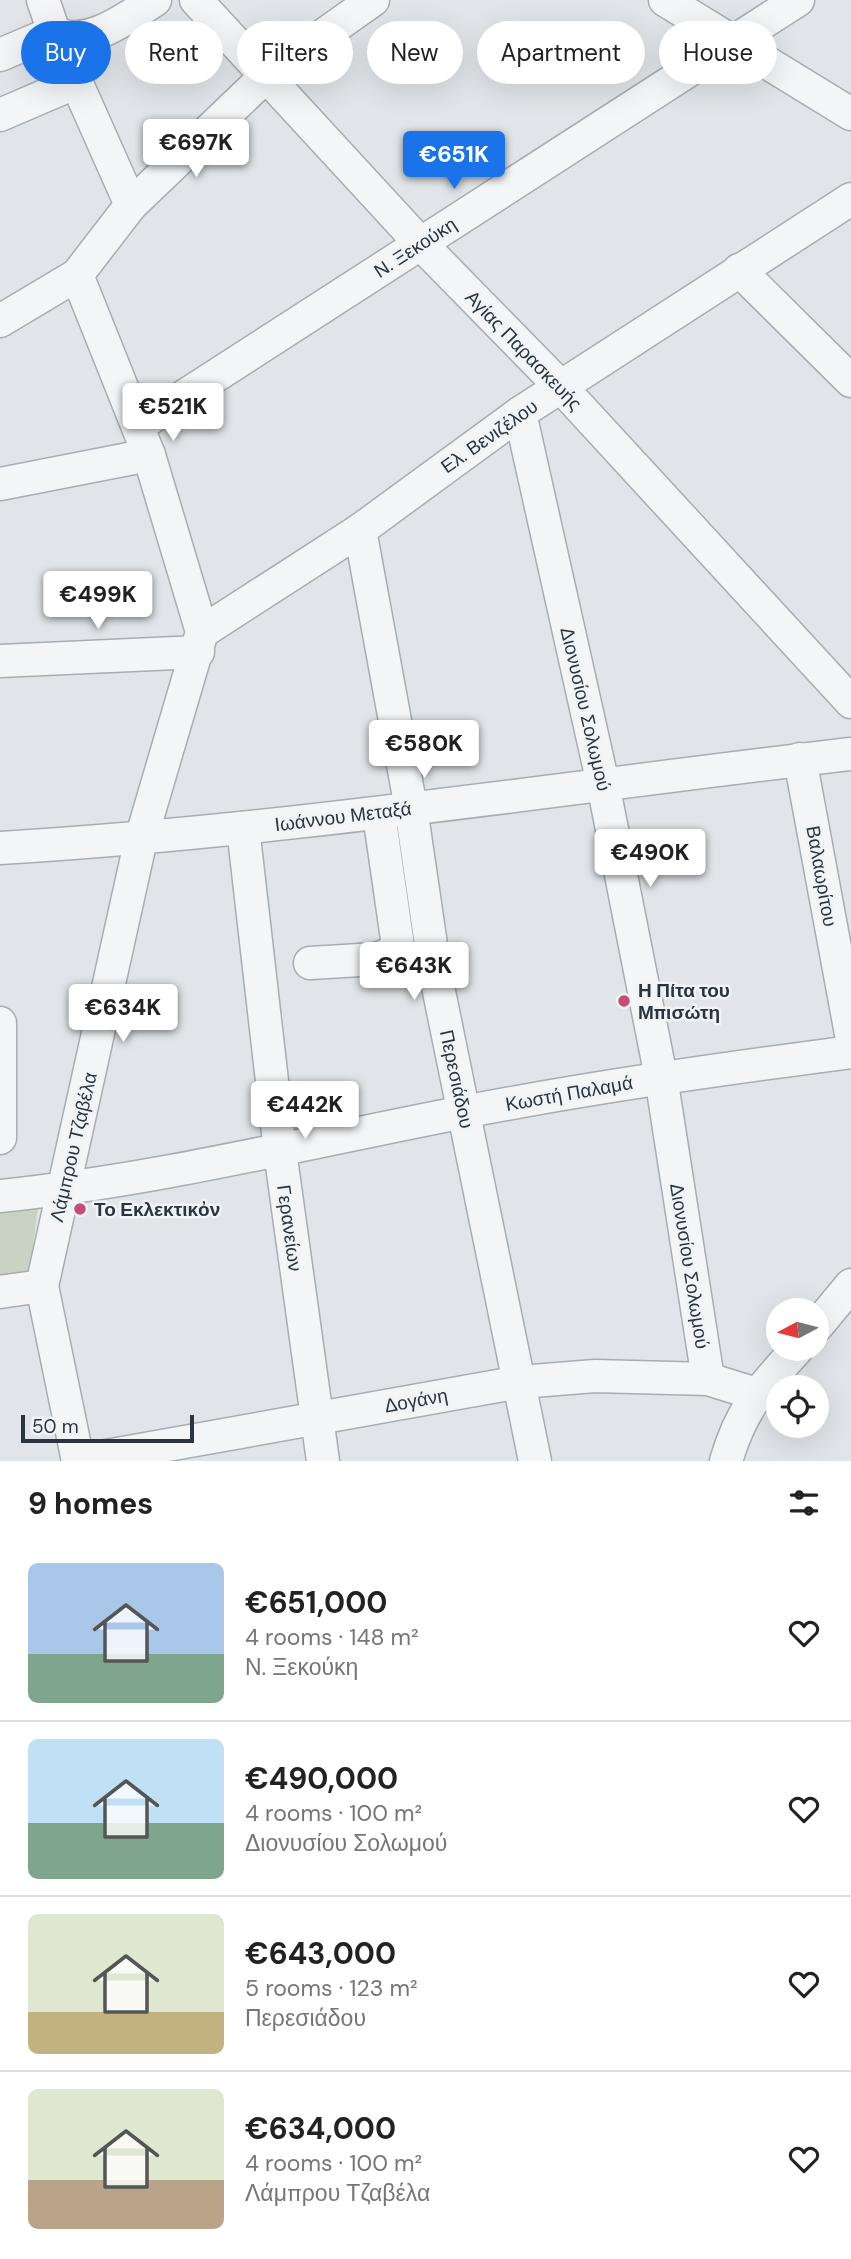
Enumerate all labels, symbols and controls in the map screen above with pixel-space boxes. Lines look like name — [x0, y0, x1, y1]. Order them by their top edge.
chip: Buy — [21, 21, 111, 84]
chip: Rent — [125, 21, 223, 84]
chip: Filters — [237, 21, 353, 84]
chip: New — [367, 21, 463, 84]
chip: Apartment — [477, 21, 645, 84]
chip: House — [659, 21, 777, 84]
pin: €697K — [147, 120, 245, 179]
text: €697K — [159, 127, 233, 157]
pin: €651K — [405, 132, 503, 191]
text: €651K — [419, 139, 489, 169]
street label: Ν. Ξεκούκη — [369, 211, 461, 283]
street label: Αγίας Παρασκευής — [460, 285, 587, 416]
pin: €521K — [124, 384, 222, 443]
text: €521K — [139, 391, 207, 421]
street label: Ελ. Βενιζέλου — [436, 394, 543, 479]
pin: €499K — [49, 572, 147, 631]
text: €499K — [59, 579, 137, 609]
street label: Διονυσίου Σολωμού — [555, 625, 617, 793]
pin: €580K — [375, 720, 473, 780]
text: €580K — [385, 728, 463, 758]
street label: Ιωάννου Μεταξά — [273, 796, 413, 837]
street label: Βαλαωρίτου — [800, 824, 843, 928]
pin: €490K — [601, 830, 699, 889]
text: €490K — [611, 837, 689, 867]
pin: €643K — [365, 942, 463, 1002]
text: €643K — [376, 950, 452, 980]
place label: Η Πίτα του Μπισώτη — [638, 978, 730, 1025]
pin: €634K — [74, 984, 172, 1044]
text: €634K — [85, 992, 161, 1022]
marker: Η Πίτα του Μπισώτη — [616, 993, 632, 1009]
street label: Περεσιάδου — [434, 1028, 479, 1131]
street label: Λάμπρου Τζαβέλα — [44, 1070, 103, 1224]
street label: Κωστή Παλαμά — [503, 1070, 635, 1117]
pin: €442K — [256, 1082, 354, 1141]
text: €442K — [267, 1089, 343, 1119]
street label: Διονυσίου Σολωμού — [664, 1182, 715, 1351]
street label: Γερανείων — [271, 1183, 308, 1273]
place label: Το Εκλεκτικὀν — [94, 1197, 220, 1222]
marker: Το Εκλεκτικὀν — [72, 1201, 88, 1217]
north arrow — [766, 1298, 830, 1362]
map controls — [766, 1298, 829, 1438]
button: locate — [766, 1375, 829, 1438]
street label: Δογάνη — [382, 1383, 450, 1418]
scale bar — [21, 1412, 194, 1444]
text: 50 m — [32, 1414, 79, 1439]
text: 9 homes — [28, 1484, 153, 1523]
icon: filters — [785, 1484, 823, 1522]
text: €651,000 — [245, 1583, 387, 1622]
icon: home — [84, 1591, 168, 1675]
icon: heart — [785, 1614, 823, 1652]
text: 4 rooms · 148 m² — [245, 1622, 419, 1652]
text: Ν. Ξεκούκη — [245, 1652, 358, 1682]
text: €490,000 — [245, 1759, 398, 1798]
icon: home — [84, 1767, 168, 1851]
icon: heart — [785, 1790, 823, 1828]
text: 4 rooms · 100 m² — [245, 1798, 422, 1828]
text: Διονυσίου Σολωμού — [245, 1828, 447, 1858]
text: €643,000 — [245, 1934, 396, 1973]
icon: home — [84, 1942, 168, 2026]
icon: heart — [785, 1965, 823, 2003]
text: 5 rooms · 123 m² — [245, 1973, 418, 2003]
text: Περεσιάδου — [245, 2003, 366, 2033]
text: €634,000 — [245, 2109, 396, 2148]
icon: home — [84, 2117, 168, 2201]
icon: heart — [785, 2140, 823, 2178]
text: 4 rooms · 100 m² — [245, 2148, 422, 2178]
text: Λάμπρου Τζαβέλα — [245, 2178, 430, 2208]

